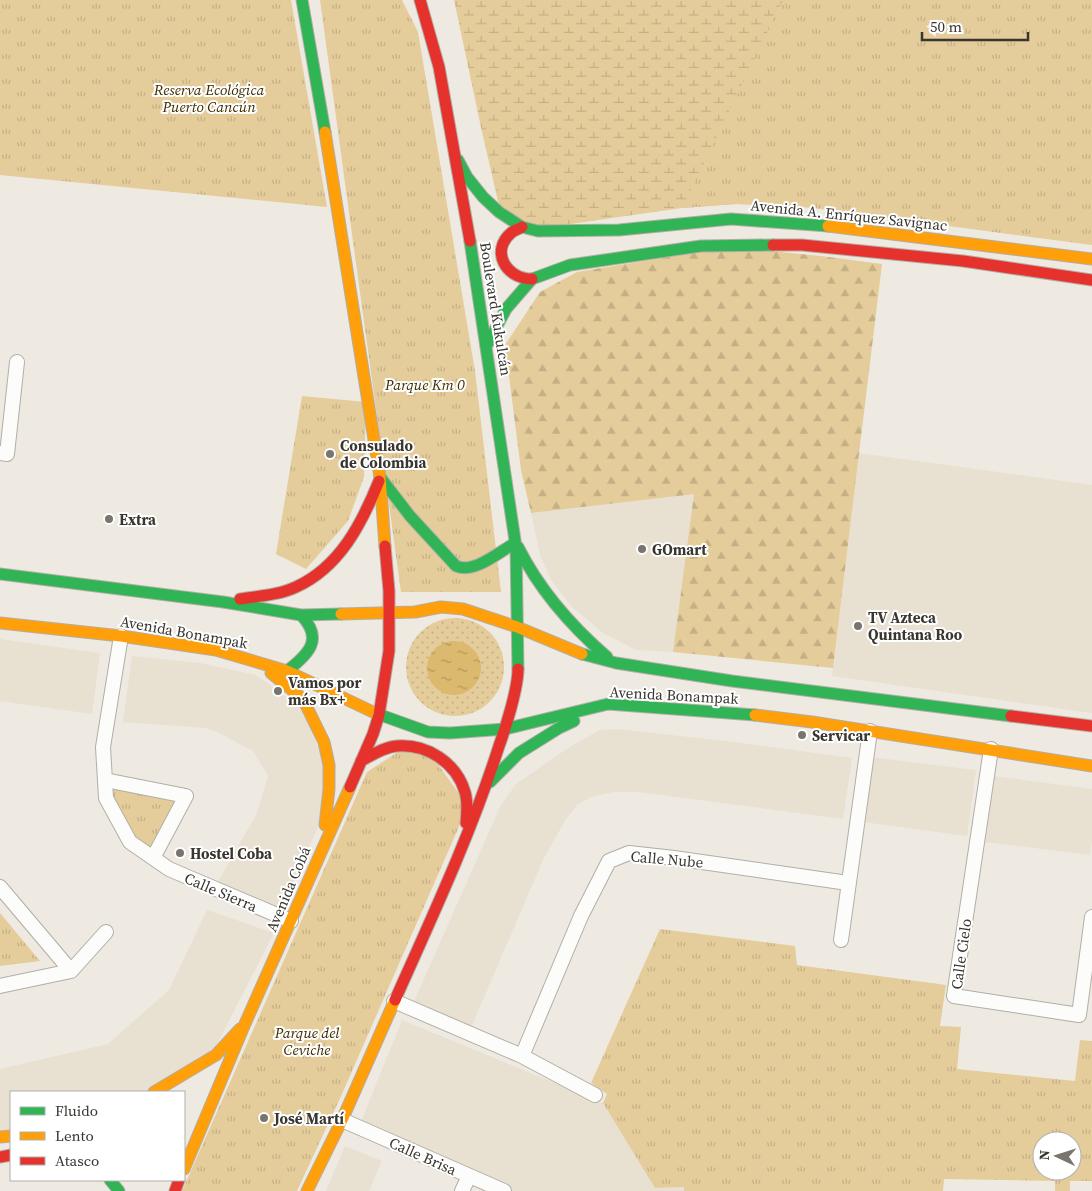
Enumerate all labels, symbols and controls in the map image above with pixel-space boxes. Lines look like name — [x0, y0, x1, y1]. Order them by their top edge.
scale bar — [922, 10, 1028, 42]
text: 50 m — [930, 16, 962, 37]
park label: Reserva Ecológica Puerto Cancún — [153, 79, 265, 117]
street label: Avenida A. Enríquez Savignac — [750, 194, 948, 236]
street label: Boulevard Kukulcán — [475, 241, 517, 377]
park label: Parque Km 0 — [384, 374, 465, 395]
place label: Consulado de Colombia — [340, 435, 428, 473]
marker: Consulado de Colombia — [324, 448, 336, 460]
place label: Extra — [119, 509, 157, 530]
marker: Extra — [103, 513, 115, 525]
place label: GOmart — [652, 539, 707, 560]
marker: GOmart — [636, 543, 648, 555]
place label: TV Azteca Quintana Roo — [868, 607, 963, 645]
street label: Avenida Bonampak — [119, 610, 250, 654]
marker: TV Azteca Quintana Roo — [852, 620, 864, 632]
place label: Vamos por más Bx+ — [288, 672, 362, 710]
street label: Avenida Bonampak — [609, 681, 740, 709]
marker: Vamos por más Bx+ — [272, 685, 284, 697]
place label: Servicar — [812, 725, 870, 746]
marker: Servicar — [796, 729, 808, 741]
place label: Hostel Coba — [190, 843, 273, 864]
street label: Avenida Cobá — [261, 843, 316, 935]
street label: Calle Nube — [630, 845, 705, 873]
marker: Hostel Coba — [174, 847, 186, 859]
street label: Calle Sierra — [181, 867, 261, 917]
street label: Calle Cielo — [946, 917, 976, 991]
park label: Parque del Ceviche — [274, 1022, 340, 1060]
legend — [10, 1091, 185, 1181]
text: Fluido — [55, 1100, 98, 1121]
place label: José Martí — [273, 1108, 344, 1129]
marker: José Martí — [258, 1112, 270, 1124]
text: Lento — [55, 1125, 94, 1146]
north arrow — [1032, 1131, 1082, 1181]
street label: Calle Brisa — [386, 1132, 460, 1180]
text: N — [1034, 1149, 1054, 1161]
text: Atasco — [55, 1150, 99, 1171]

